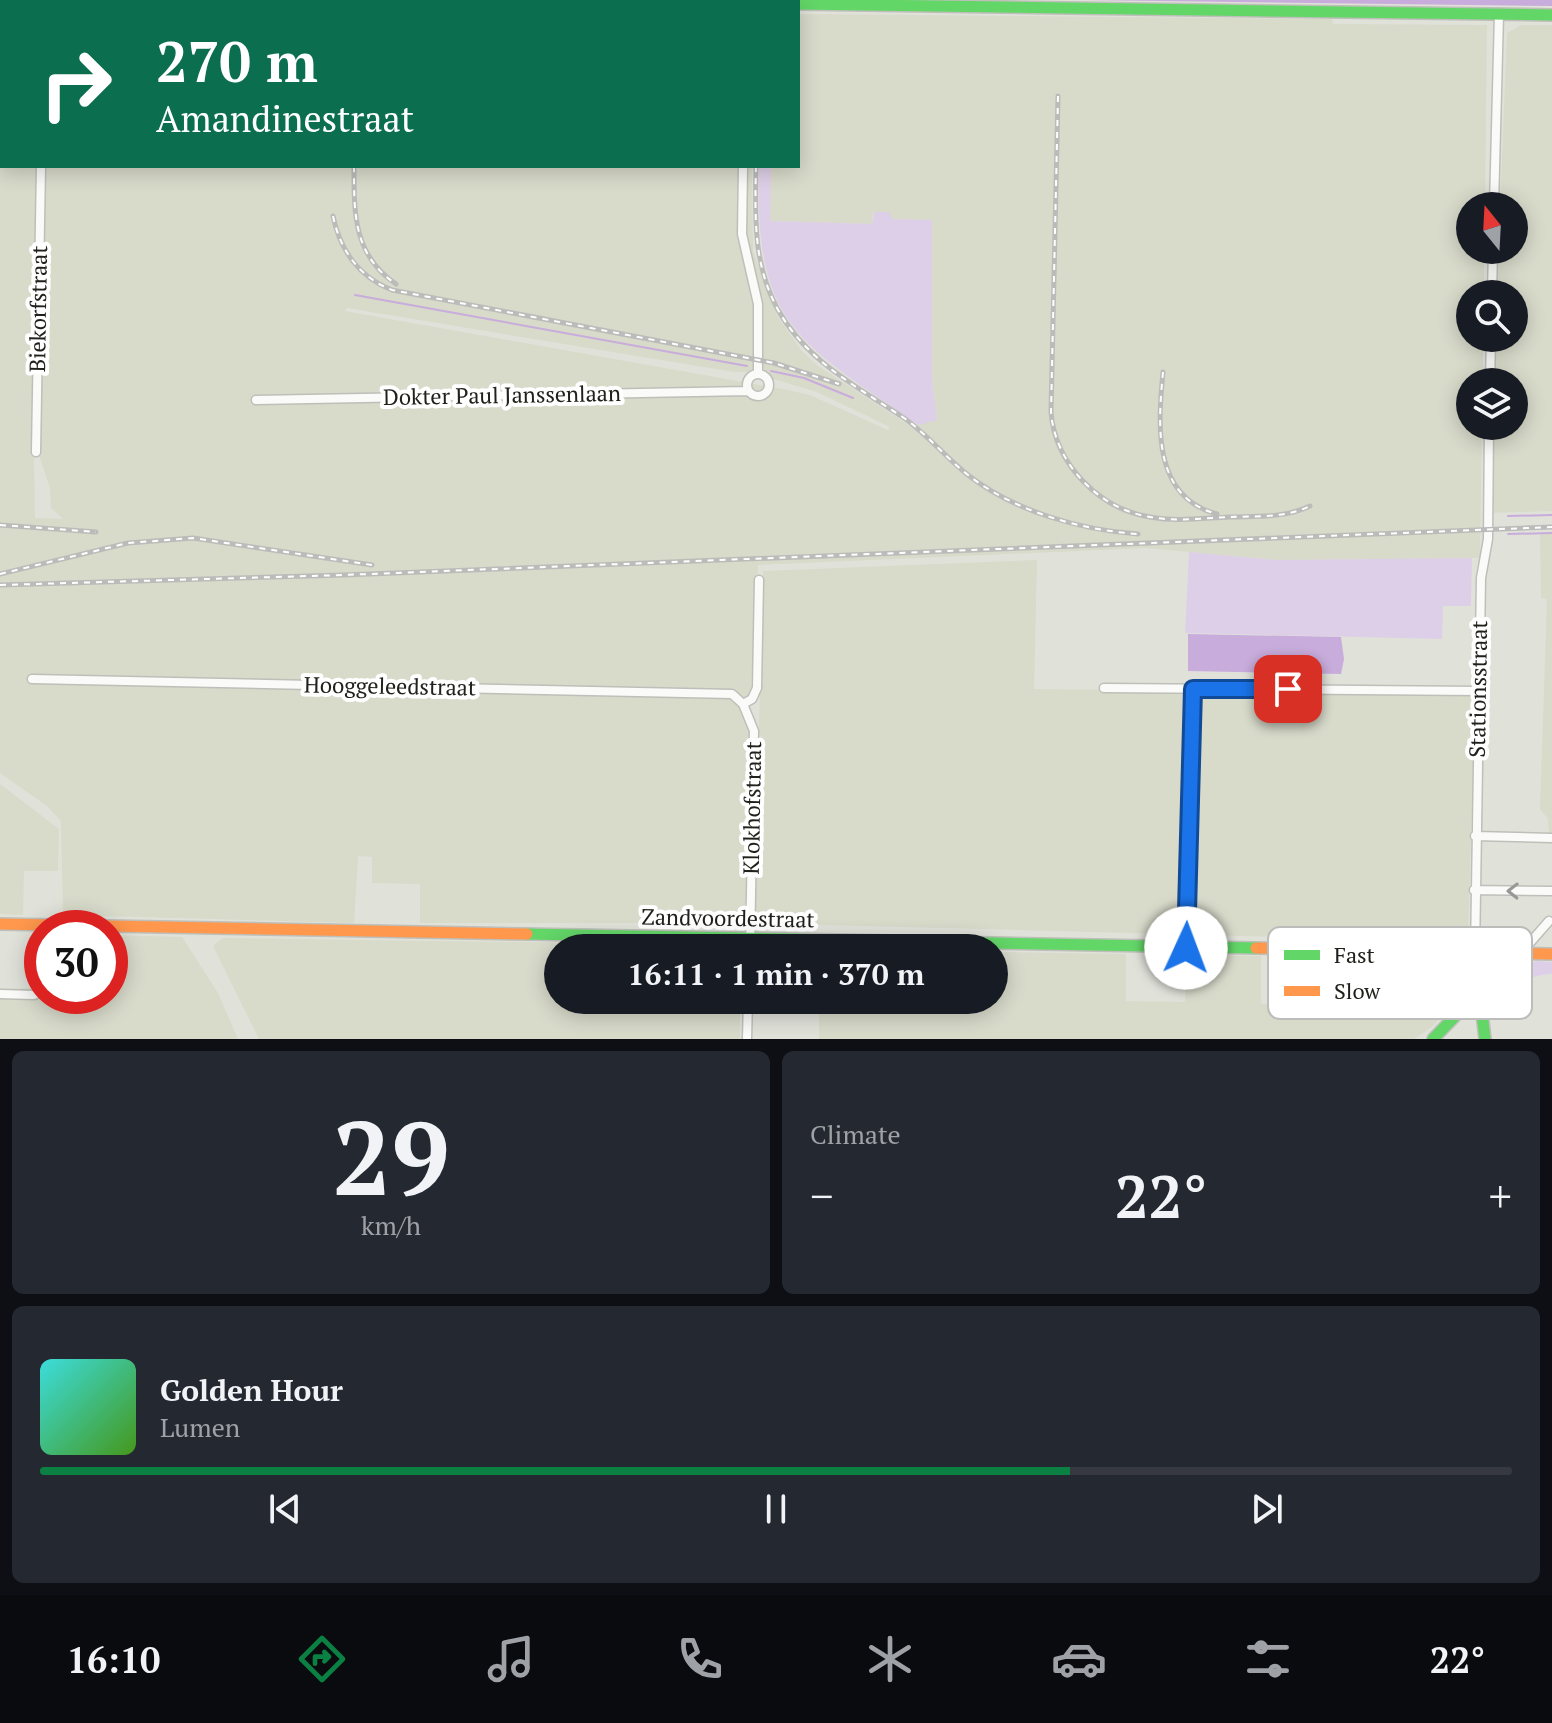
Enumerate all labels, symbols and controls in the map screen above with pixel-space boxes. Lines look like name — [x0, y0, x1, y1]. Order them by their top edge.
text: 270 m — [156, 24, 318, 98]
icon: right — [24, 32, 128, 136]
text: Amandinestraat — [156, 95, 414, 142]
north arrow — [1456, 192, 1528, 264]
map controls — [1456, 192, 1528, 440]
street label: Biekorfstraat — [22, 245, 53, 373]
button: search — [1456, 280, 1528, 352]
button: layers — [1456, 368, 1528, 440]
street label: Dokter Paul Janssenlaan — [383, 378, 621, 411]
street label: Stationsstraat — [1462, 620, 1493, 758]
pin — [1254, 655, 1322, 723]
icon: arrive — [1266, 667, 1310, 711]
street label: Hooggeleedstraat — [304, 670, 476, 701]
street label: Klokhofstraat — [736, 741, 767, 875]
one-way arrow — [1506, 882, 1519, 899]
street label: Zandvoordestraat — [641, 901, 815, 934]
position arrow — [1144, 906, 1228, 990]
speed limit sign: 30 — [24, 910, 128, 1014]
legend — [1268, 927, 1532, 1019]
text: Fast — [1334, 940, 1375, 969]
text: 16:11 · 1 min · 370 m — [628, 954, 924, 994]
text: Slow — [1334, 976, 1381, 1005]
text: 29 — [332, 1087, 450, 1225]
text: Climate — [810, 1117, 901, 1151]
text: 22° — [1115, 1156, 1207, 1235]
text: − — [810, 1166, 833, 1225]
text: + — [1489, 1166, 1512, 1225]
text: km/h — [361, 1208, 421, 1242]
text: Golden Hour — [160, 1370, 343, 1410]
text: Lumen — [160, 1410, 240, 1444]
icon: previous — [263, 1487, 307, 1531]
icon: pause — [754, 1487, 798, 1531]
icon: next — [1245, 1487, 1289, 1531]
icon: directions — [294, 1631, 350, 1687]
icon: music — [483, 1631, 539, 1687]
icon: phone — [672, 1631, 728, 1687]
icon: climate — [862, 1631, 918, 1687]
icon: car — [1051, 1631, 1107, 1687]
icon: filters — [1240, 1631, 1296, 1687]
text: 16:10 — [67, 1636, 160, 1683]
text: 22° — [1430, 1636, 1485, 1683]

